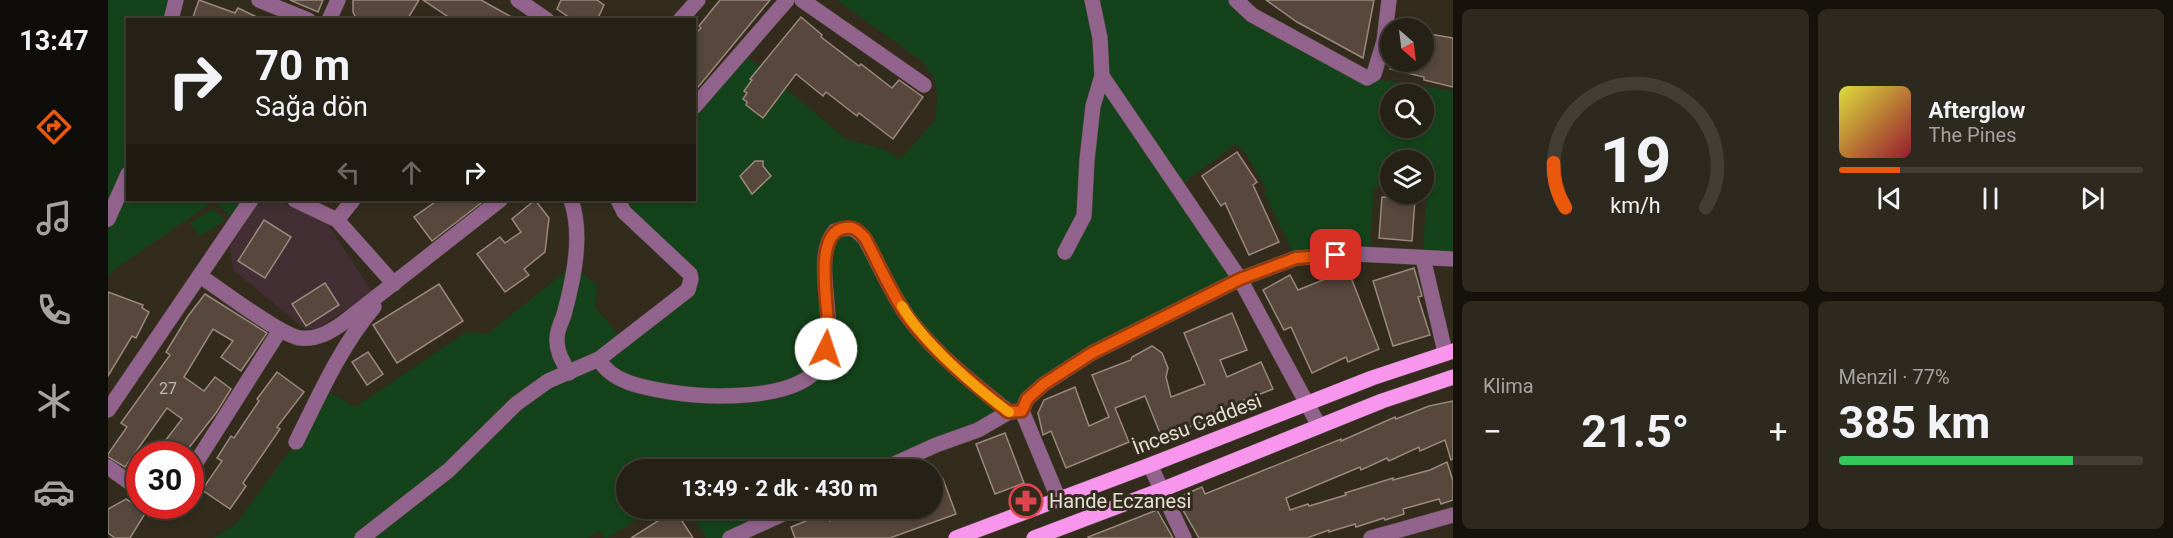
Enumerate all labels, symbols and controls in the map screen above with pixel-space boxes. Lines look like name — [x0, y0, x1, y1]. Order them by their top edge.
north arrow — [1380, 18, 1434, 72]
map controls — [1380, 18, 1434, 204]
text: 13:47 — [19, 25, 89, 57]
text: 70 m — [255, 41, 350, 90]
icon: right — [156, 42, 234, 120]
button: search — [1380, 84, 1434, 138]
text: Sağa dön — [255, 91, 368, 123]
text: Afterglow — [1929, 98, 2025, 123]
icon: directions — [33, 106, 75, 148]
text: The Pines — [1929, 123, 2016, 147]
text: 19 — [1599, 124, 1671, 197]
button: layers — [1380, 150, 1434, 204]
icon: left — [332, 156, 365, 189]
icon: ahead — [395, 156, 428, 189]
icon: right — [458, 156, 491, 189]
icon: previous — [1873, 182, 1906, 215]
icon: pause — [1974, 182, 2007, 215]
icon: next — [2076, 182, 2109, 215]
text: km/h — [1610, 193, 1660, 218]
icon: music — [33, 197, 75, 239]
pin — [1310, 229, 1361, 280]
icon: arrive — [1319, 238, 1352, 271]
icon: phone — [33, 289, 75, 331]
position arrow — [794, 317, 858, 381]
text: Menzil · 77% — [1839, 365, 1950, 389]
text: Klima — [1483, 374, 1534, 398]
house number: 27 — [159, 379, 177, 398]
icon: climate — [33, 380, 75, 422]
street label: İncesu Caddesi — [1129, 388, 1265, 460]
text: 385 km — [1839, 396, 1990, 449]
text: 21.5° — [1581, 405, 1689, 458]
text: − — [1483, 412, 1502, 451]
text: + — [1769, 412, 1788, 451]
speed limit sign: 30 — [126, 441, 204, 519]
icon: car — [33, 471, 75, 513]
text: 13:49 · 2 dk · 430 m — [681, 476, 878, 501]
pharmacy icon: Hande Eczanesi — [1008, 483, 1044, 519]
place label: Hande Eczanesi — [1049, 489, 1191, 513]

